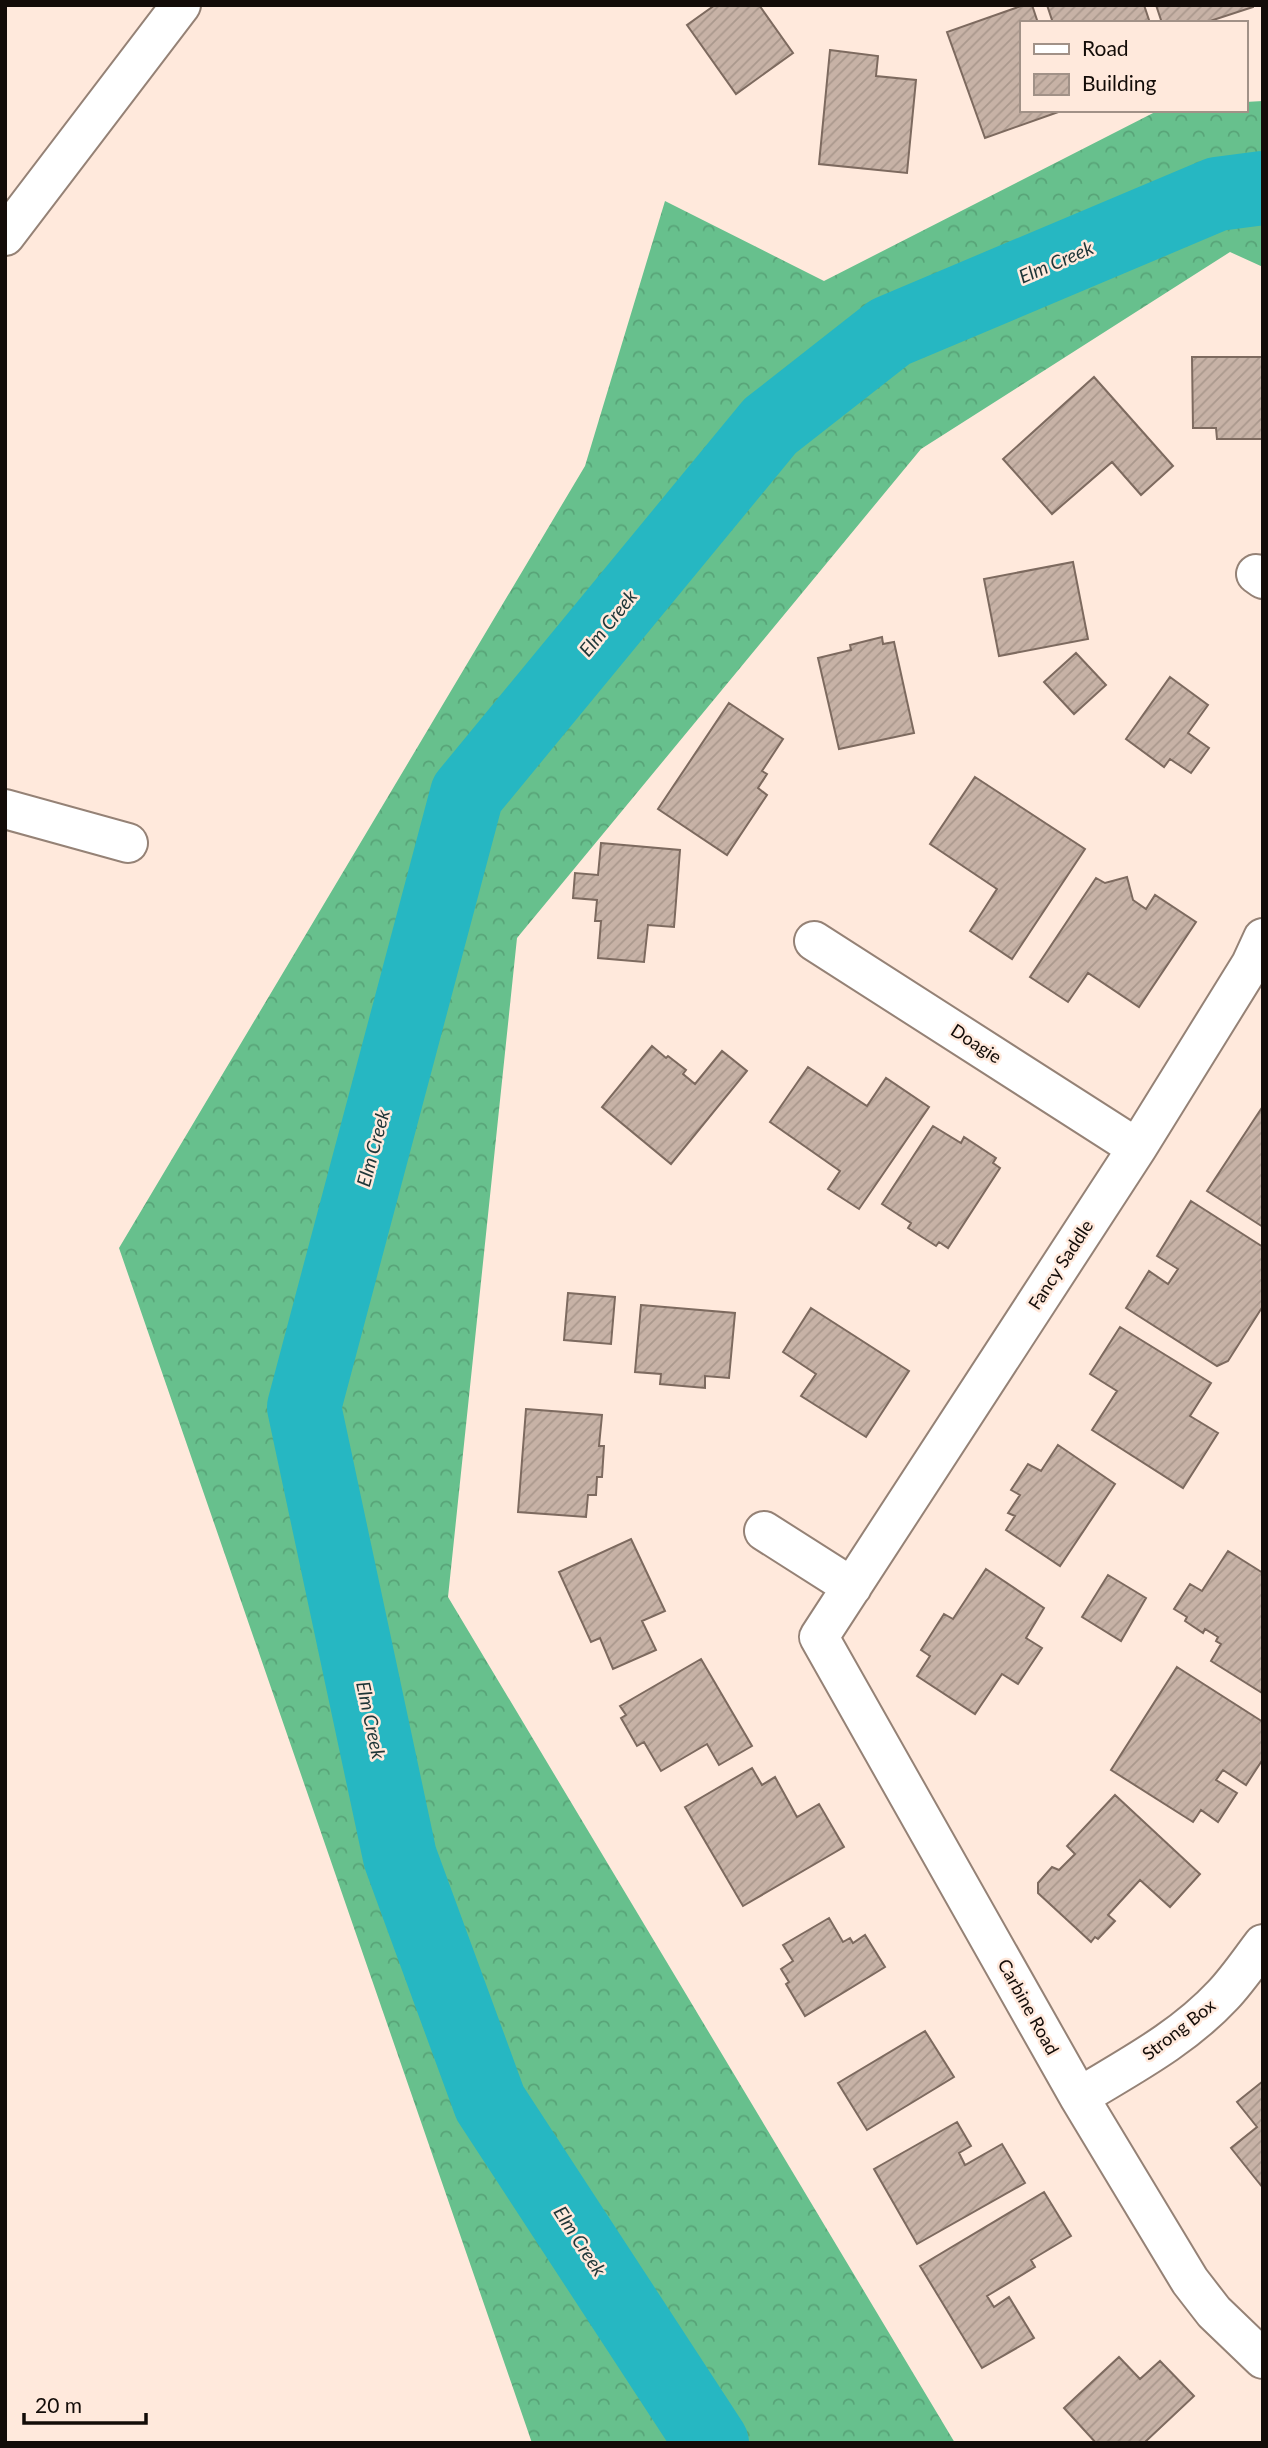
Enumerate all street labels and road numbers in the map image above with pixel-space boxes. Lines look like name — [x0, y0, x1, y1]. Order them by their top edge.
street label: Doagie — [947, 1019, 1006, 1068]
street label: Fancy Saddle — [1023, 1216, 1097, 1313]
street label: Carbine Road — [994, 1955, 1064, 2058]
street label: Strong Box — [1138, 1994, 1219, 2065]

